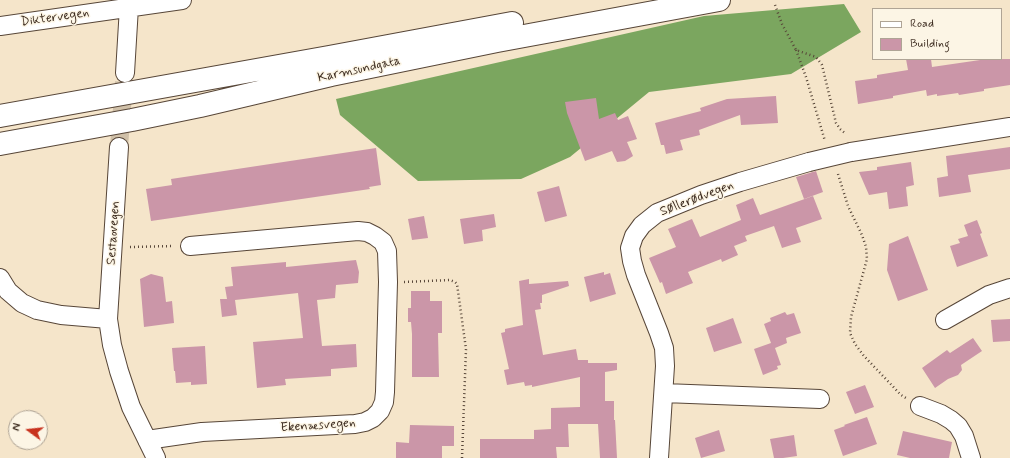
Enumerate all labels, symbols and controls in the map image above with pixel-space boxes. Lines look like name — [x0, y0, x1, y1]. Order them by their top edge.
street label: Diktervegen — [20, 5, 90, 31]
legend — [872, 8, 1002, 60]
text: Road — [910, 16, 934, 32]
text: Building — [910, 36, 950, 52]
street label: Karmsundgata — [316, 54, 402, 86]
street label: Søllerødvegen — [658, 178, 736, 220]
street label: Sestaovegen — [104, 200, 124, 266]
north arrow — [8, 410, 48, 450]
street label: Ekenæsvegen — [280, 416, 356, 436]
text: N — [10, 422, 25, 433]

